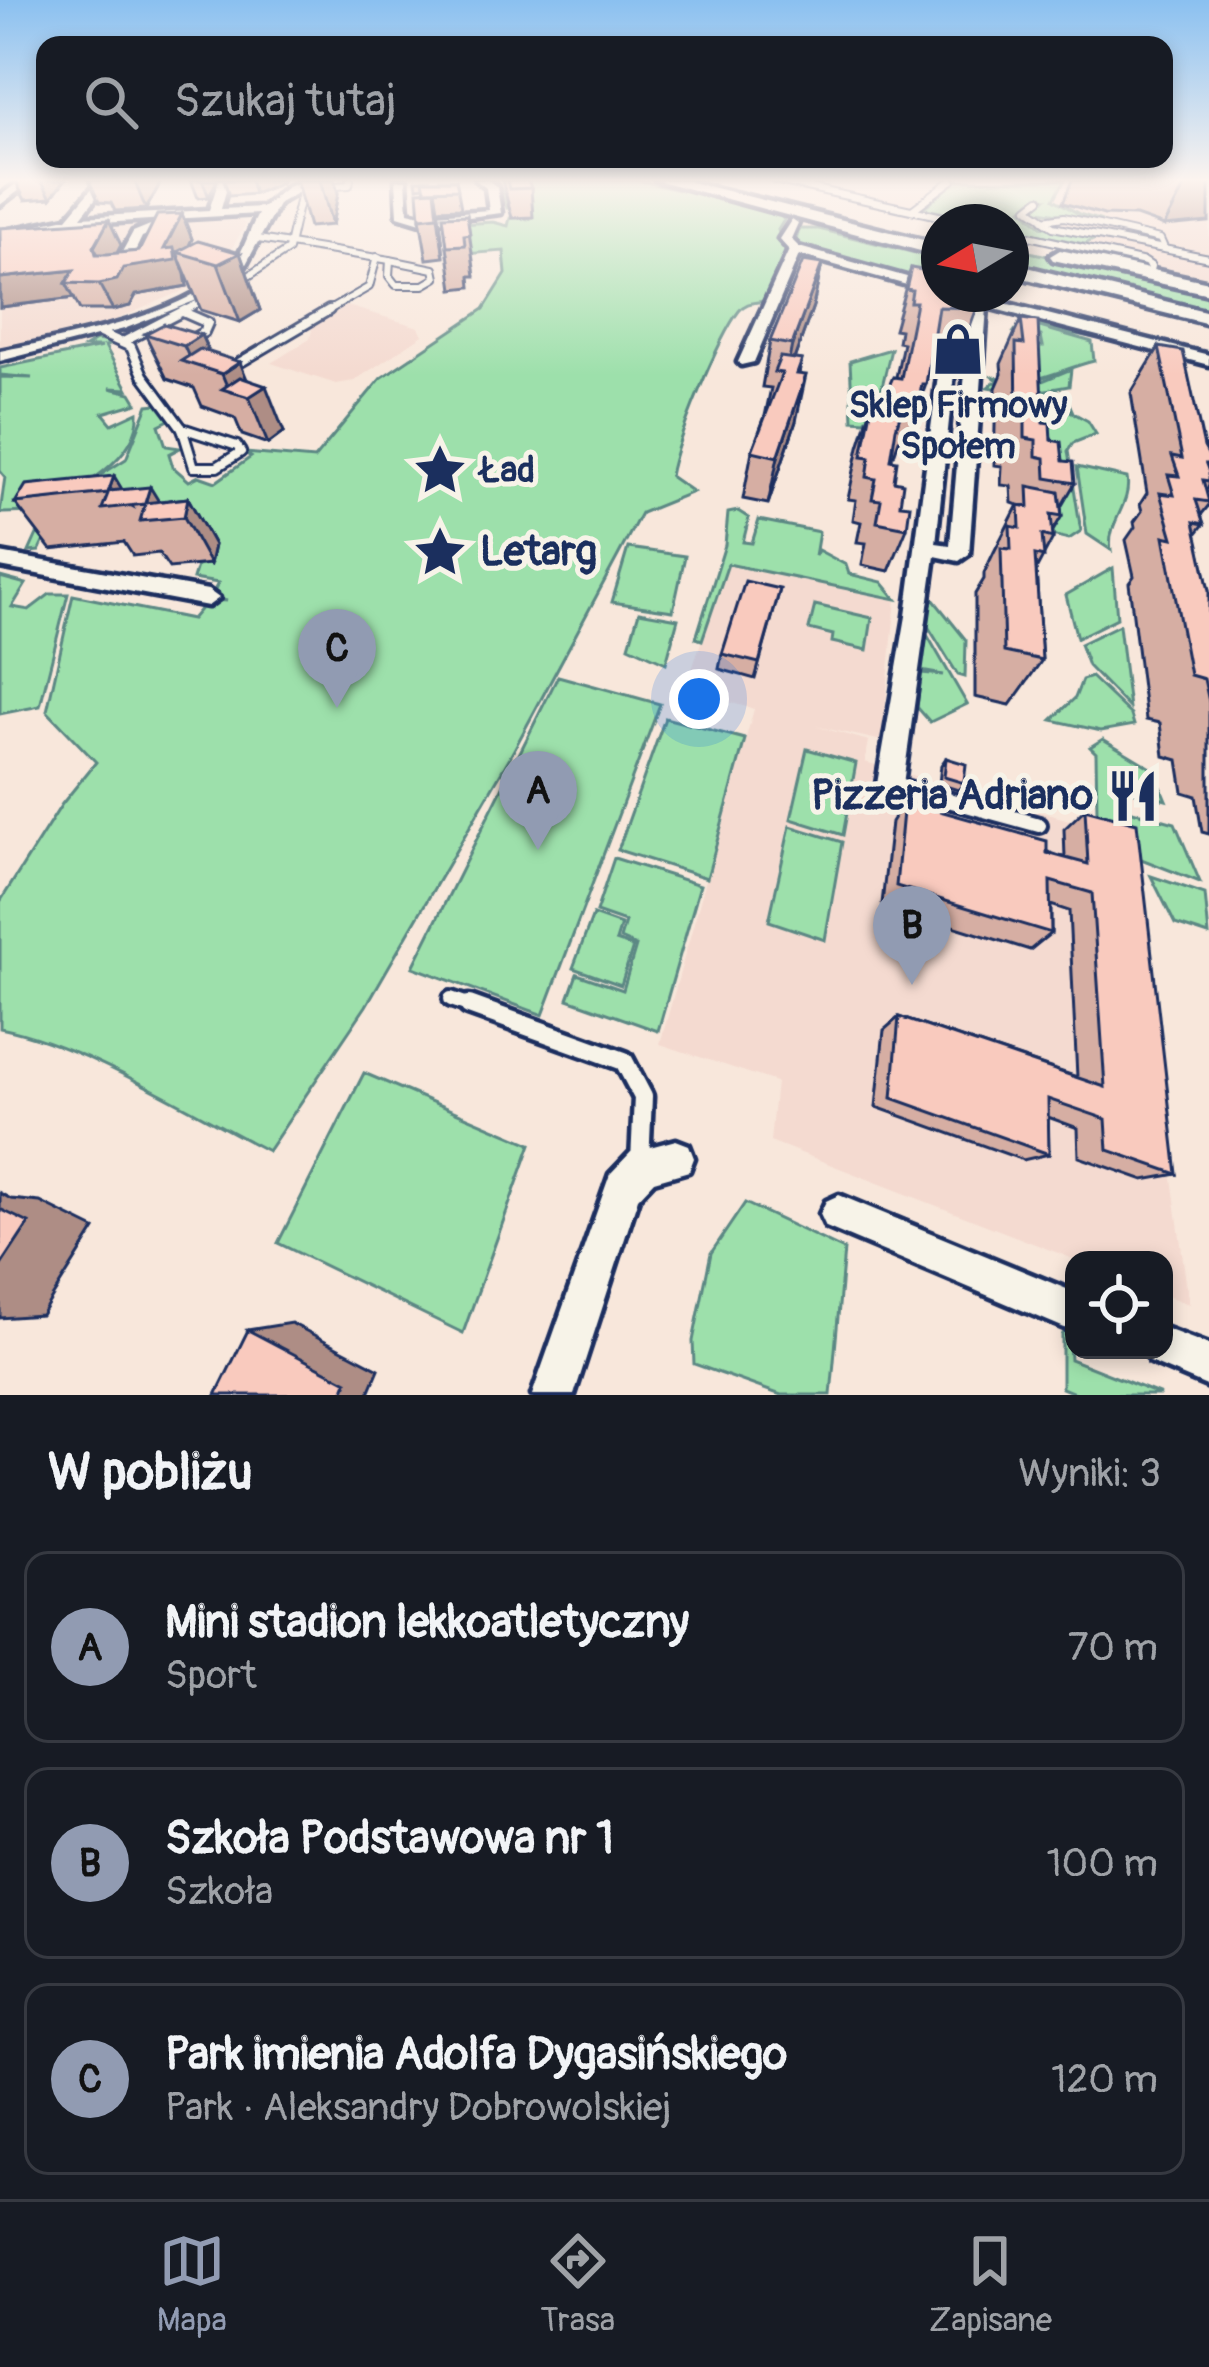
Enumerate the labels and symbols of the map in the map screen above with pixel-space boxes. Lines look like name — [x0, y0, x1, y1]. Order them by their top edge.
north arrow — [921, 204, 1029, 312]
shop icon: Sklep Firmowy Społem — [929, 320, 987, 378]
place label: Sklep Firmowy Społem — [849, 383, 1068, 469]
place icon: Ład — [411, 441, 469, 499]
place label: Ład — [477, 448, 535, 493]
place icon: Letarg — [411, 523, 469, 581]
place label: Letarg — [480, 526, 597, 578]
pin: C — [298, 609, 376, 708]
your location — [669, 669, 729, 729]
pin: A — [499, 751, 577, 850]
restaurant icon: Pizzeria Adriano — [1104, 767, 1162, 825]
place label: Pizzeria Adriano — [811, 770, 1093, 822]
pin: B — [873, 886, 951, 985]

